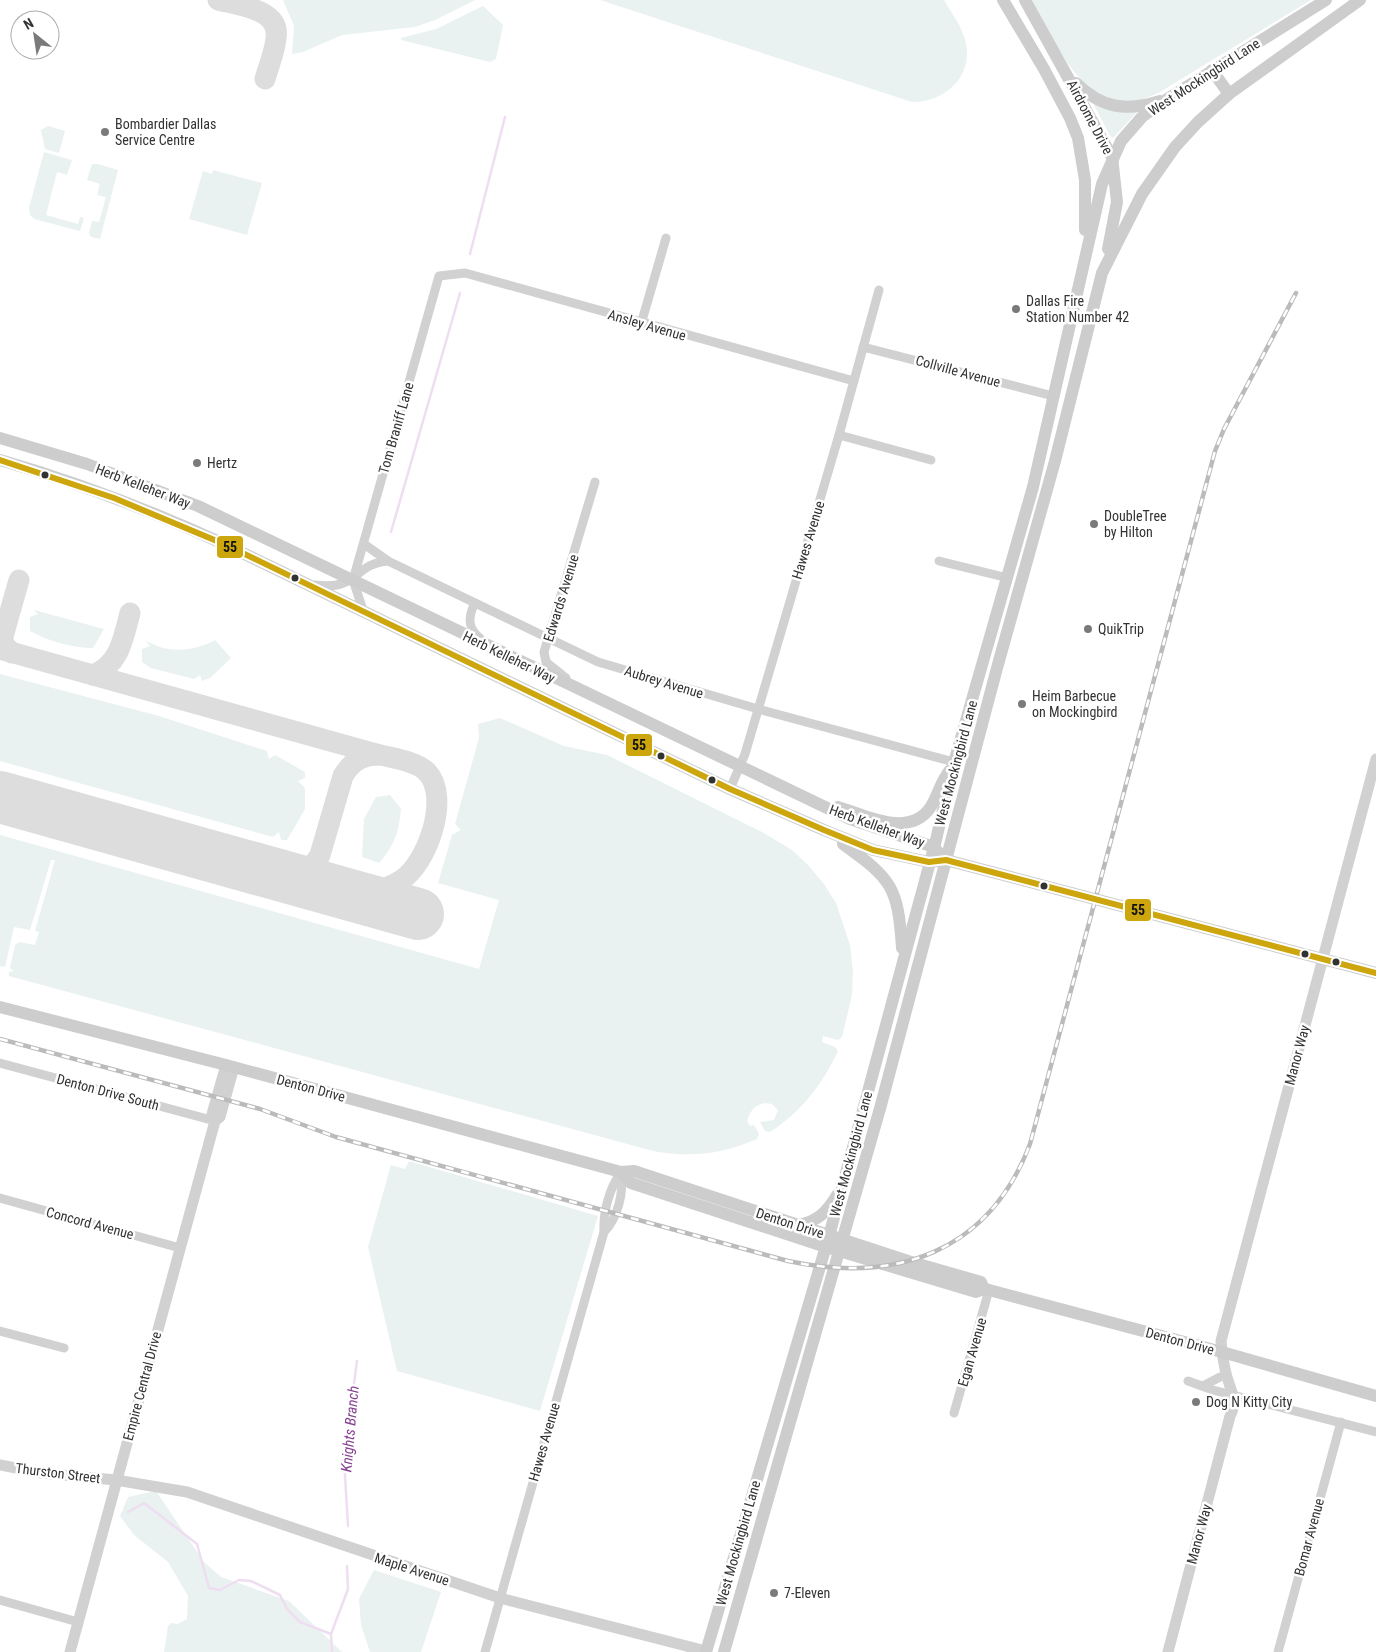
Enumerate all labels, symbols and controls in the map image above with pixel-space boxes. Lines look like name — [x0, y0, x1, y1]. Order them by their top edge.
north arrow — [10, 10, 60, 60]
text: N — [21, 15, 36, 33]
street label: West Mockingbird Lane — [1145, 35, 1263, 119]
street label: Airdrome Drive — [1064, 77, 1116, 157]
place label: Bombardier Dallas Service Centre — [115, 116, 216, 148]
marker: Bombardier Dallas Service Centre — [99, 126, 111, 138]
place label: Dallas Fire Station Number 42 — [1026, 293, 1129, 325]
marker: Dallas Fire Station Number 42 — [1010, 303, 1022, 315]
street label: Ansley Avenue — [606, 306, 688, 344]
street label: Collville Avenue — [914, 352, 1003, 390]
street label: Tom Braniff Lane — [375, 380, 417, 476]
place label: Hertz — [207, 455, 237, 471]
marker: Hertz — [191, 457, 203, 469]
street label: Herb Kelleher Way — [93, 461, 193, 512]
unlabelled marker — [40, 470, 50, 480]
street label: Hawes Avenue — [789, 499, 828, 581]
place label: DoubleTree by Hilton — [1104, 508, 1167, 540]
marker: DoubleTree by Hilton — [1088, 518, 1100, 530]
line badge: 55 — [216, 535, 244, 559]
text: 55 — [223, 539, 237, 555]
street label: Edwards Avenue — [540, 552, 582, 644]
unlabelled marker — [290, 573, 300, 583]
place label: QuikTrip — [1098, 621, 1144, 637]
marker: QuikTrip — [1082, 623, 1094, 635]
street label: Herb Kelleher Way — [460, 628, 558, 686]
street label: Aubrey Avenue — [623, 662, 706, 702]
place label: Heim Barbecue on Mockingbird — [1032, 688, 1118, 720]
street label: West Mockingbird Lane — [932, 698, 981, 827]
marker: Heim Barbecue on Mockingbird — [1016, 698, 1028, 710]
line badge: 55 — [625, 733, 653, 757]
text: 55 — [632, 737, 646, 753]
unlabelled marker — [656, 751, 666, 761]
unlabelled marker — [707, 775, 717, 785]
street label: Herb Kelleher Way — [827, 801, 927, 851]
unlabelled marker — [1039, 881, 1049, 891]
line badge: 55 — [1124, 898, 1152, 922]
text: 55 — [1131, 902, 1145, 918]
unlabelled marker — [1300, 949, 1310, 959]
unlabelled marker — [1331, 957, 1341, 967]
street label: Manor Way — [1281, 1023, 1313, 1087]
street label: Denton Drive South — [55, 1071, 161, 1113]
street label: Denton Drive — [275, 1071, 347, 1105]
street label: West Mockingbird Lane — [827, 1089, 876, 1218]
street label: Concord Avenue — [45, 1204, 136, 1242]
street label: Denton Drive — [754, 1205, 826, 1242]
street label: Egan Avenue — [955, 1315, 990, 1388]
street label: Denton Drive — [1144, 1324, 1216, 1358]
street label: Empire Central Drive — [120, 1329, 164, 1442]
water label: Knights Branch — [337, 1385, 363, 1473]
place label: Dog N Kitty City — [1206, 1394, 1292, 1410]
marker: Dog N Kitty City — [1190, 1396, 1202, 1408]
street label: Hawes Avenue — [525, 1400, 563, 1483]
street label: Thurston Street — [15, 1460, 101, 1486]
street label: West Mockingbird Lane — [713, 1478, 764, 1607]
street label: Bomar Avenue — [1291, 1496, 1327, 1578]
street label: Manor Way — [1183, 1502, 1215, 1566]
street label: Maple Avenue — [373, 1549, 452, 1589]
place label: 7-Eleven — [784, 1585, 830, 1601]
marker: 7-Eleven — [768, 1587, 780, 1599]

